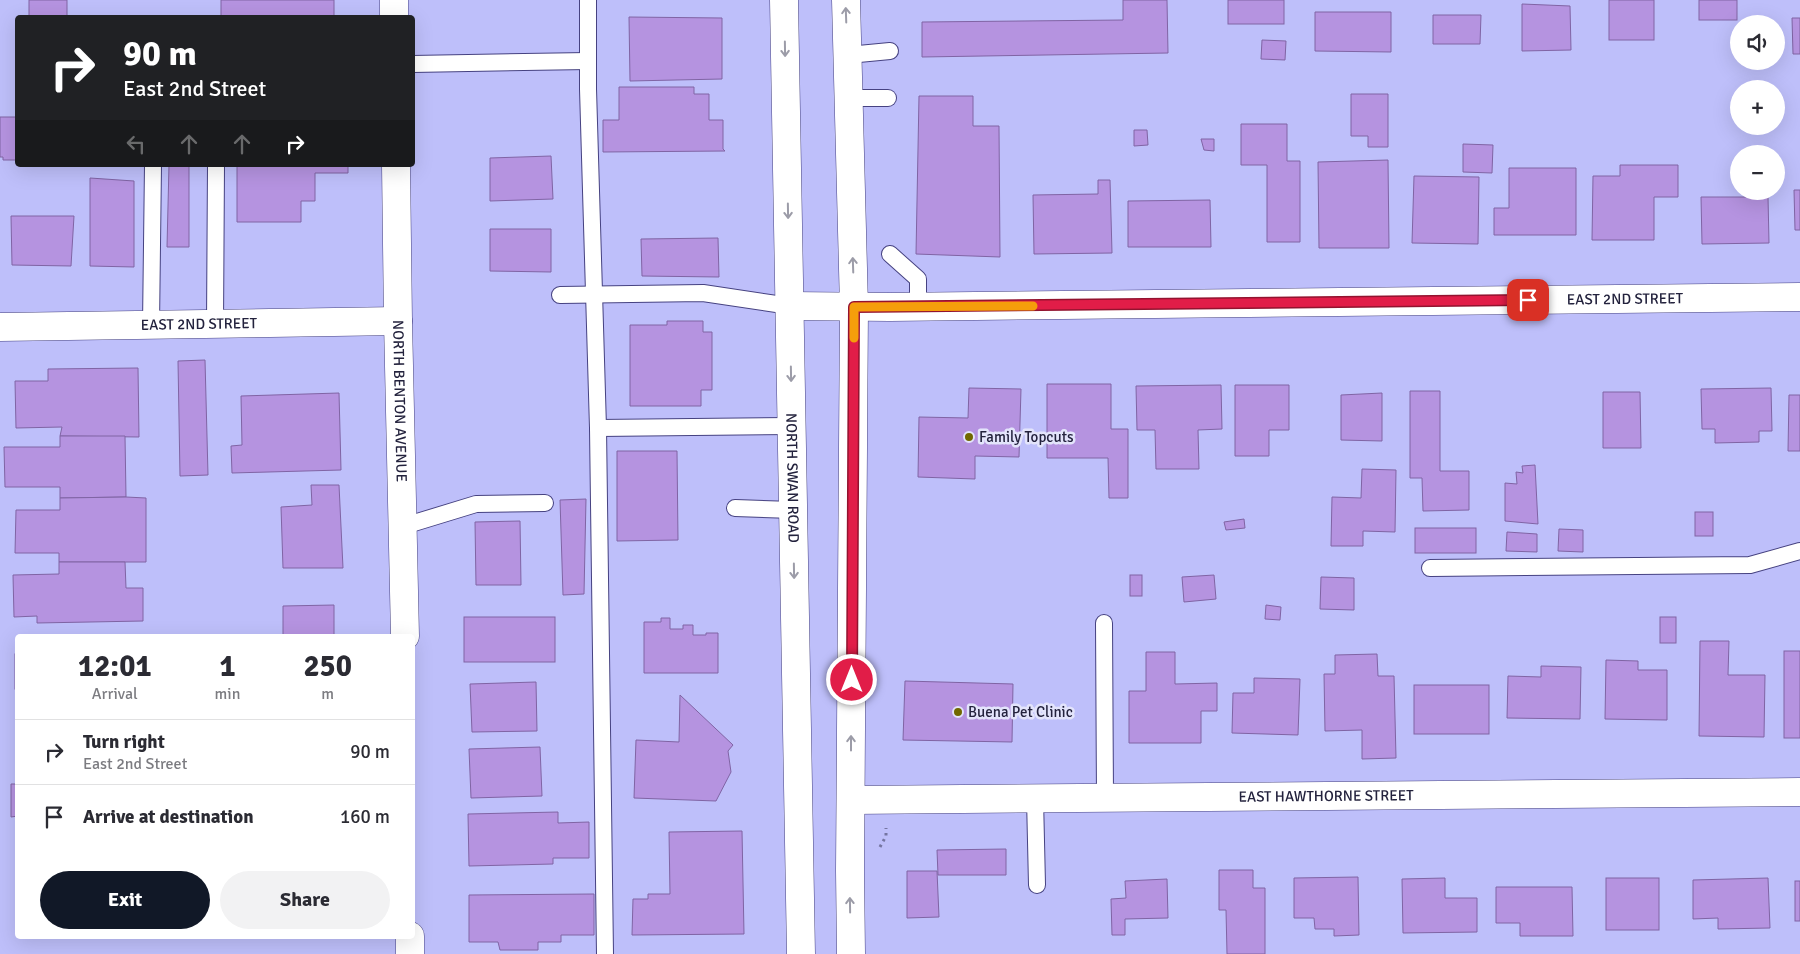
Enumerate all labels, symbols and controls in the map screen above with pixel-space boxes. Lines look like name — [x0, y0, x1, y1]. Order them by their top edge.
one-way arrow — [842, 8, 851, 24]
map controls — [1730, 15, 1785, 200]
button: sound — [1730, 15, 1785, 70]
text: 90 m — [123, 32, 197, 75]
icon: right — [40, 35, 105, 100]
one-way arrow — [780, 40, 790, 56]
text: East 2nd Street — [123, 75, 266, 102]
button: + — [1730, 80, 1785, 135]
icon: left — [122, 130, 150, 158]
icon: ahead — [175, 130, 203, 158]
icon: ahead — [228, 130, 256, 158]
icon: right — [281, 130, 309, 158]
button: − — [1730, 145, 1785, 200]
one-way arrow — [783, 202, 793, 219]
one-way arrow — [849, 258, 858, 274]
pin — [1507, 279, 1549, 321]
icon: arrive — [1514, 286, 1542, 314]
street label: EAST 2ND STREET — [1567, 289, 1684, 309]
street label: EAST 2ND STREET — [141, 314, 258, 334]
street label: NORTH BENTON AVENUE — [389, 320, 411, 482]
one-way arrow — [786, 365, 796, 381]
street label: NORTH SWAN ROAD — [782, 413, 803, 543]
place label: Family Topcuts — [979, 428, 1074, 446]
marker: Family Topcuts — [963, 431, 975, 443]
one-way arrow — [789, 562, 799, 579]
text: 12:01 — [78, 648, 152, 685]
text: 1 — [219, 648, 236, 685]
text: 250 — [303, 648, 352, 685]
position arrow — [825, 653, 877, 705]
text: Arrival — [92, 684, 138, 704]
text: min — [215, 684, 240, 704]
text: m — [321, 684, 334, 704]
place label: Buena Pet Clinic — [968, 703, 1073, 721]
marker: Buena Pet Clinic — [952, 706, 964, 718]
text: Turn right — [83, 730, 165, 754]
one-way arrow — [846, 735, 856, 752]
icon: right — [40, 738, 68, 766]
text: 90 m — [350, 740, 390, 764]
text: East 2nd Street — [83, 754, 187, 774]
street label: EAST HAWTHORNE STREET — [1238, 786, 1414, 806]
icon: arrive — [40, 803, 68, 831]
text: Arrive at destination — [83, 805, 254, 829]
text: 160 m — [340, 805, 390, 829]
button: Exit — [40, 871, 210, 929]
button: Share — [220, 871, 390, 929]
one-way arrow — [845, 898, 855, 914]

